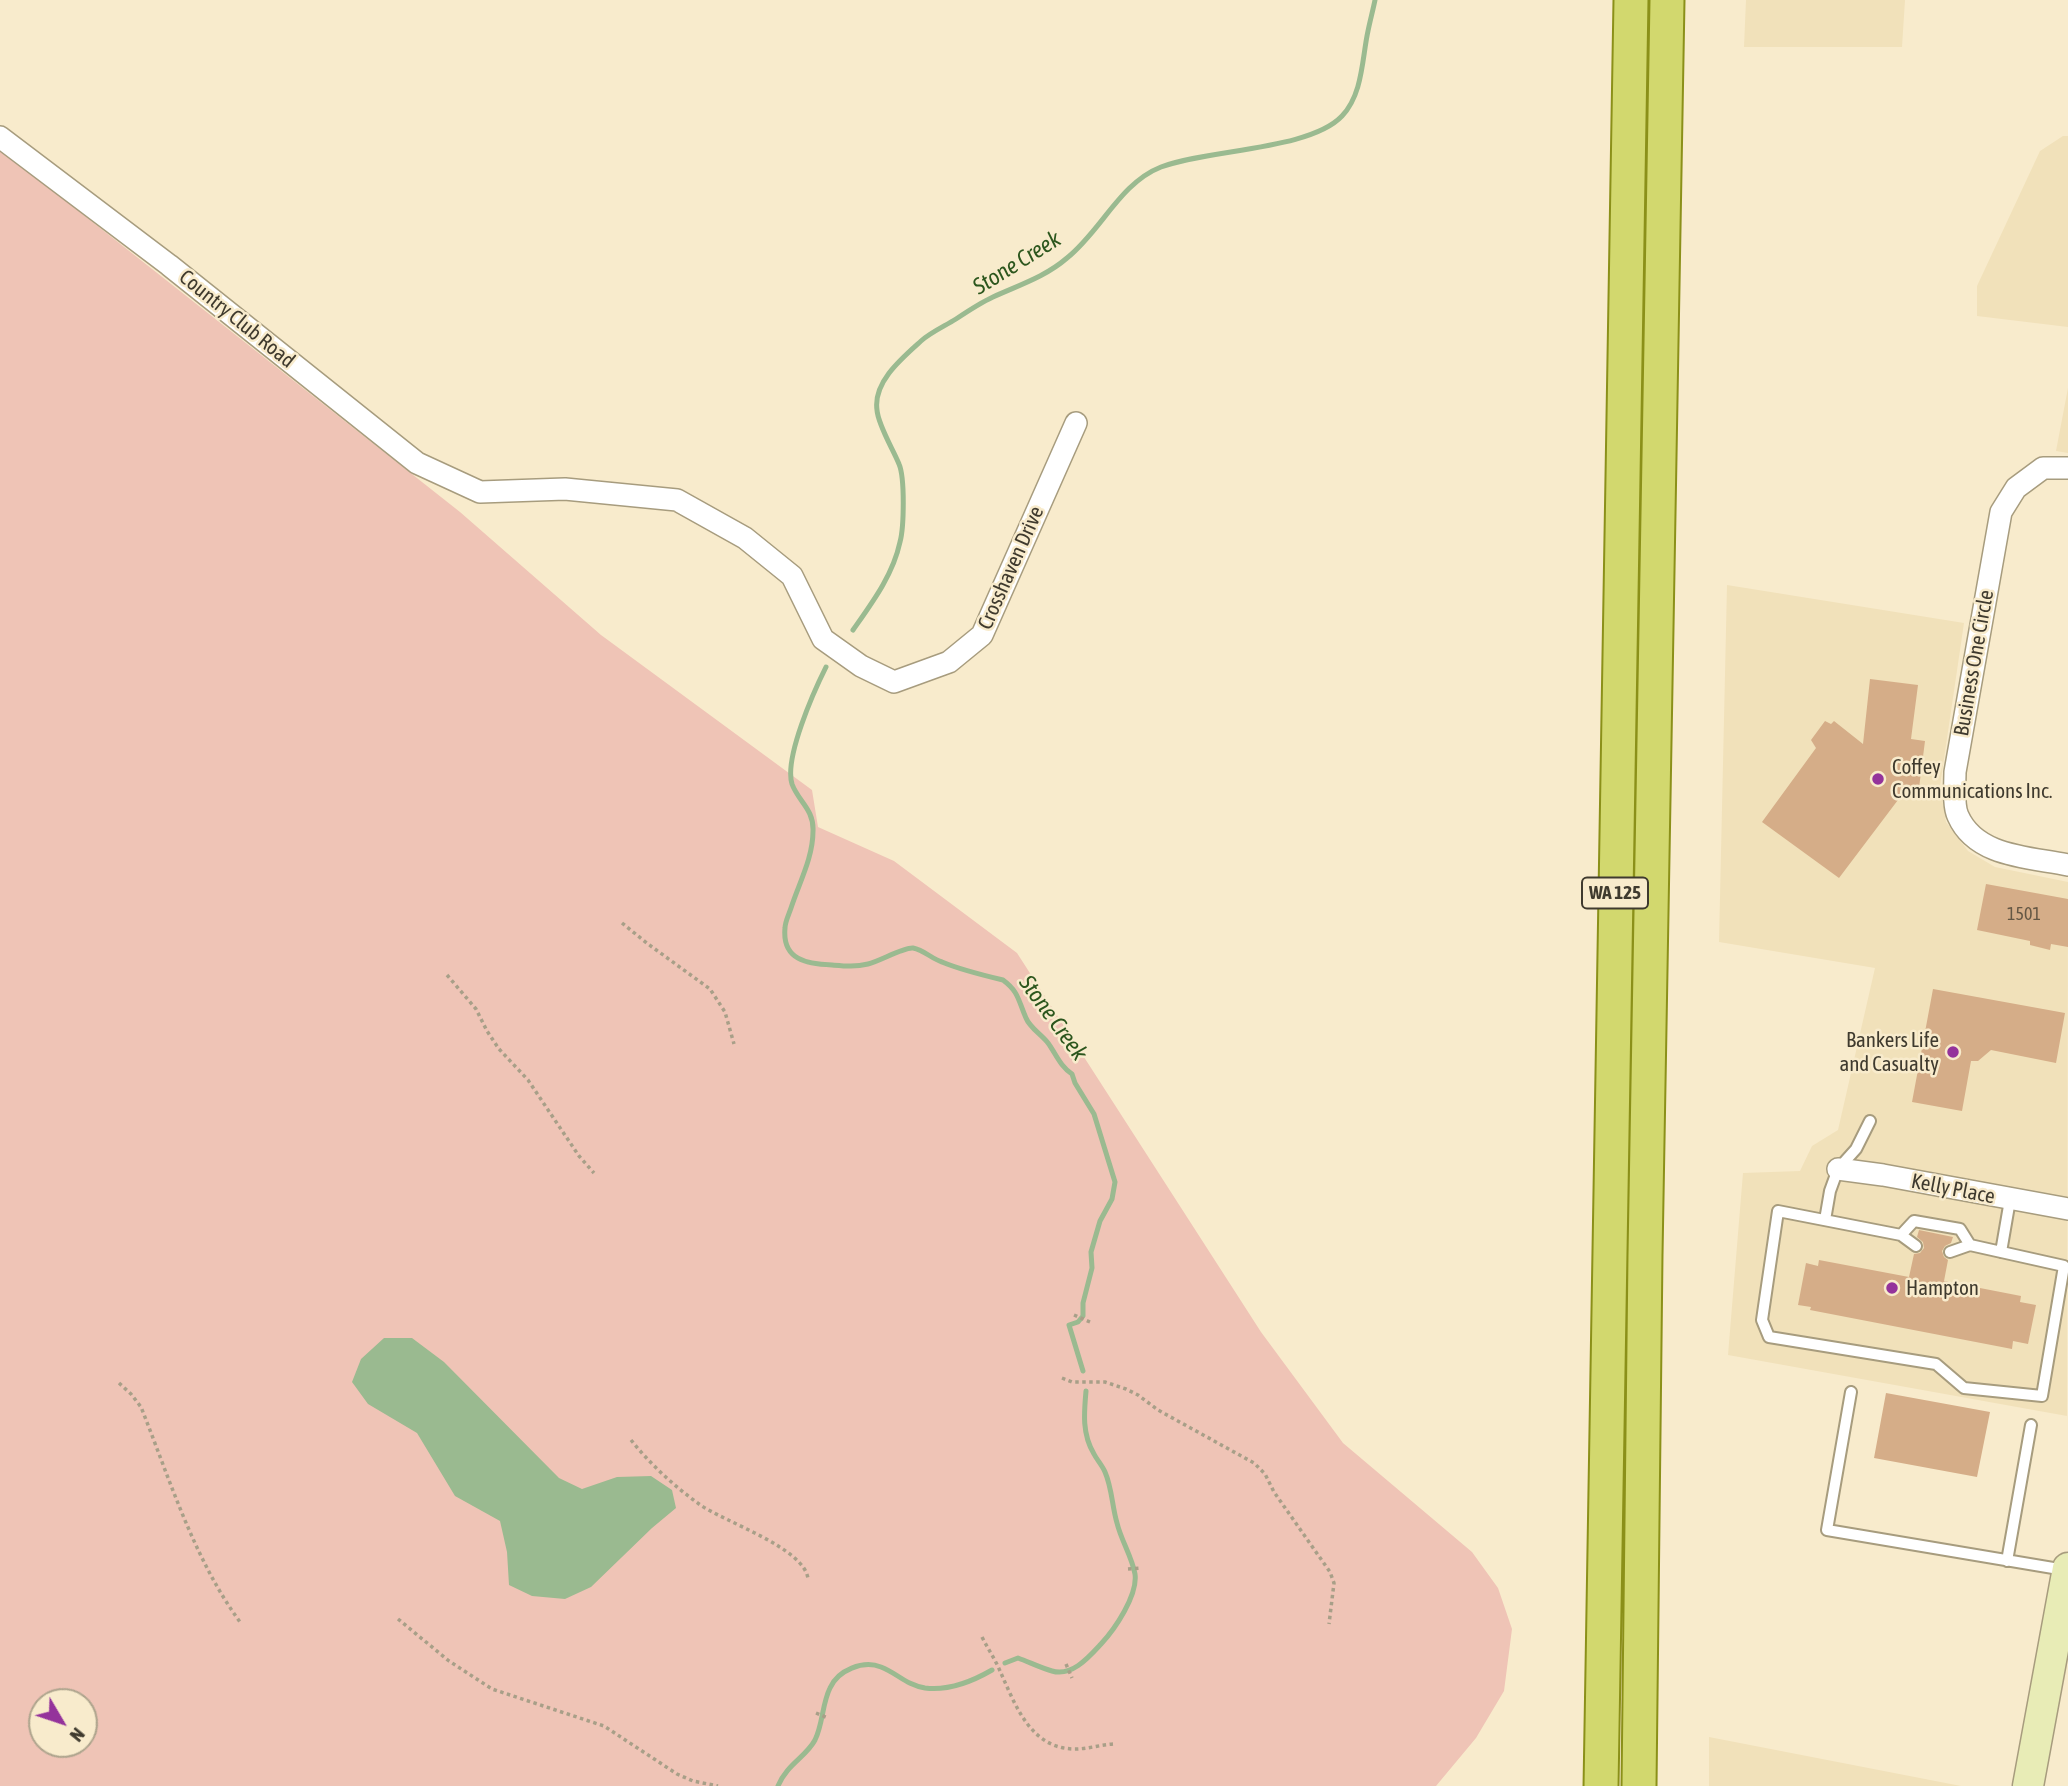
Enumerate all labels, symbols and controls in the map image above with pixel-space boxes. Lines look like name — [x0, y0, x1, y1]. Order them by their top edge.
water label: Stone Creek — [968, 225, 1066, 301]
street label: Country Club Road — [174, 265, 300, 373]
street label: Crosshaven Drive — [973, 503, 1049, 633]
street label: Business One Circle — [1949, 588, 1999, 738]
place label: Coffey Communications Inc. — [1892, 754, 2053, 804]
marker: Coffey Communications Inc. — [1870, 771, 1886, 787]
road number: WA 125 — [1582, 878, 1648, 908]
house number: 1501 — [2007, 903, 2041, 925]
water label: Stone Creek — [1013, 970, 1093, 1066]
place label: Bankers Life and Casualty — [1839, 1027, 1939, 1077]
marker: Bankers Life and Casualty — [1945, 1044, 1961, 1060]
street label: Kelly Place — [1909, 1169, 1997, 1209]
place label: Hampton — [1906, 1275, 1979, 1301]
marker: Hampton — [1884, 1280, 1900, 1296]
north arrow — [28, 1688, 98, 1758]
text: N — [66, 1724, 90, 1746]

